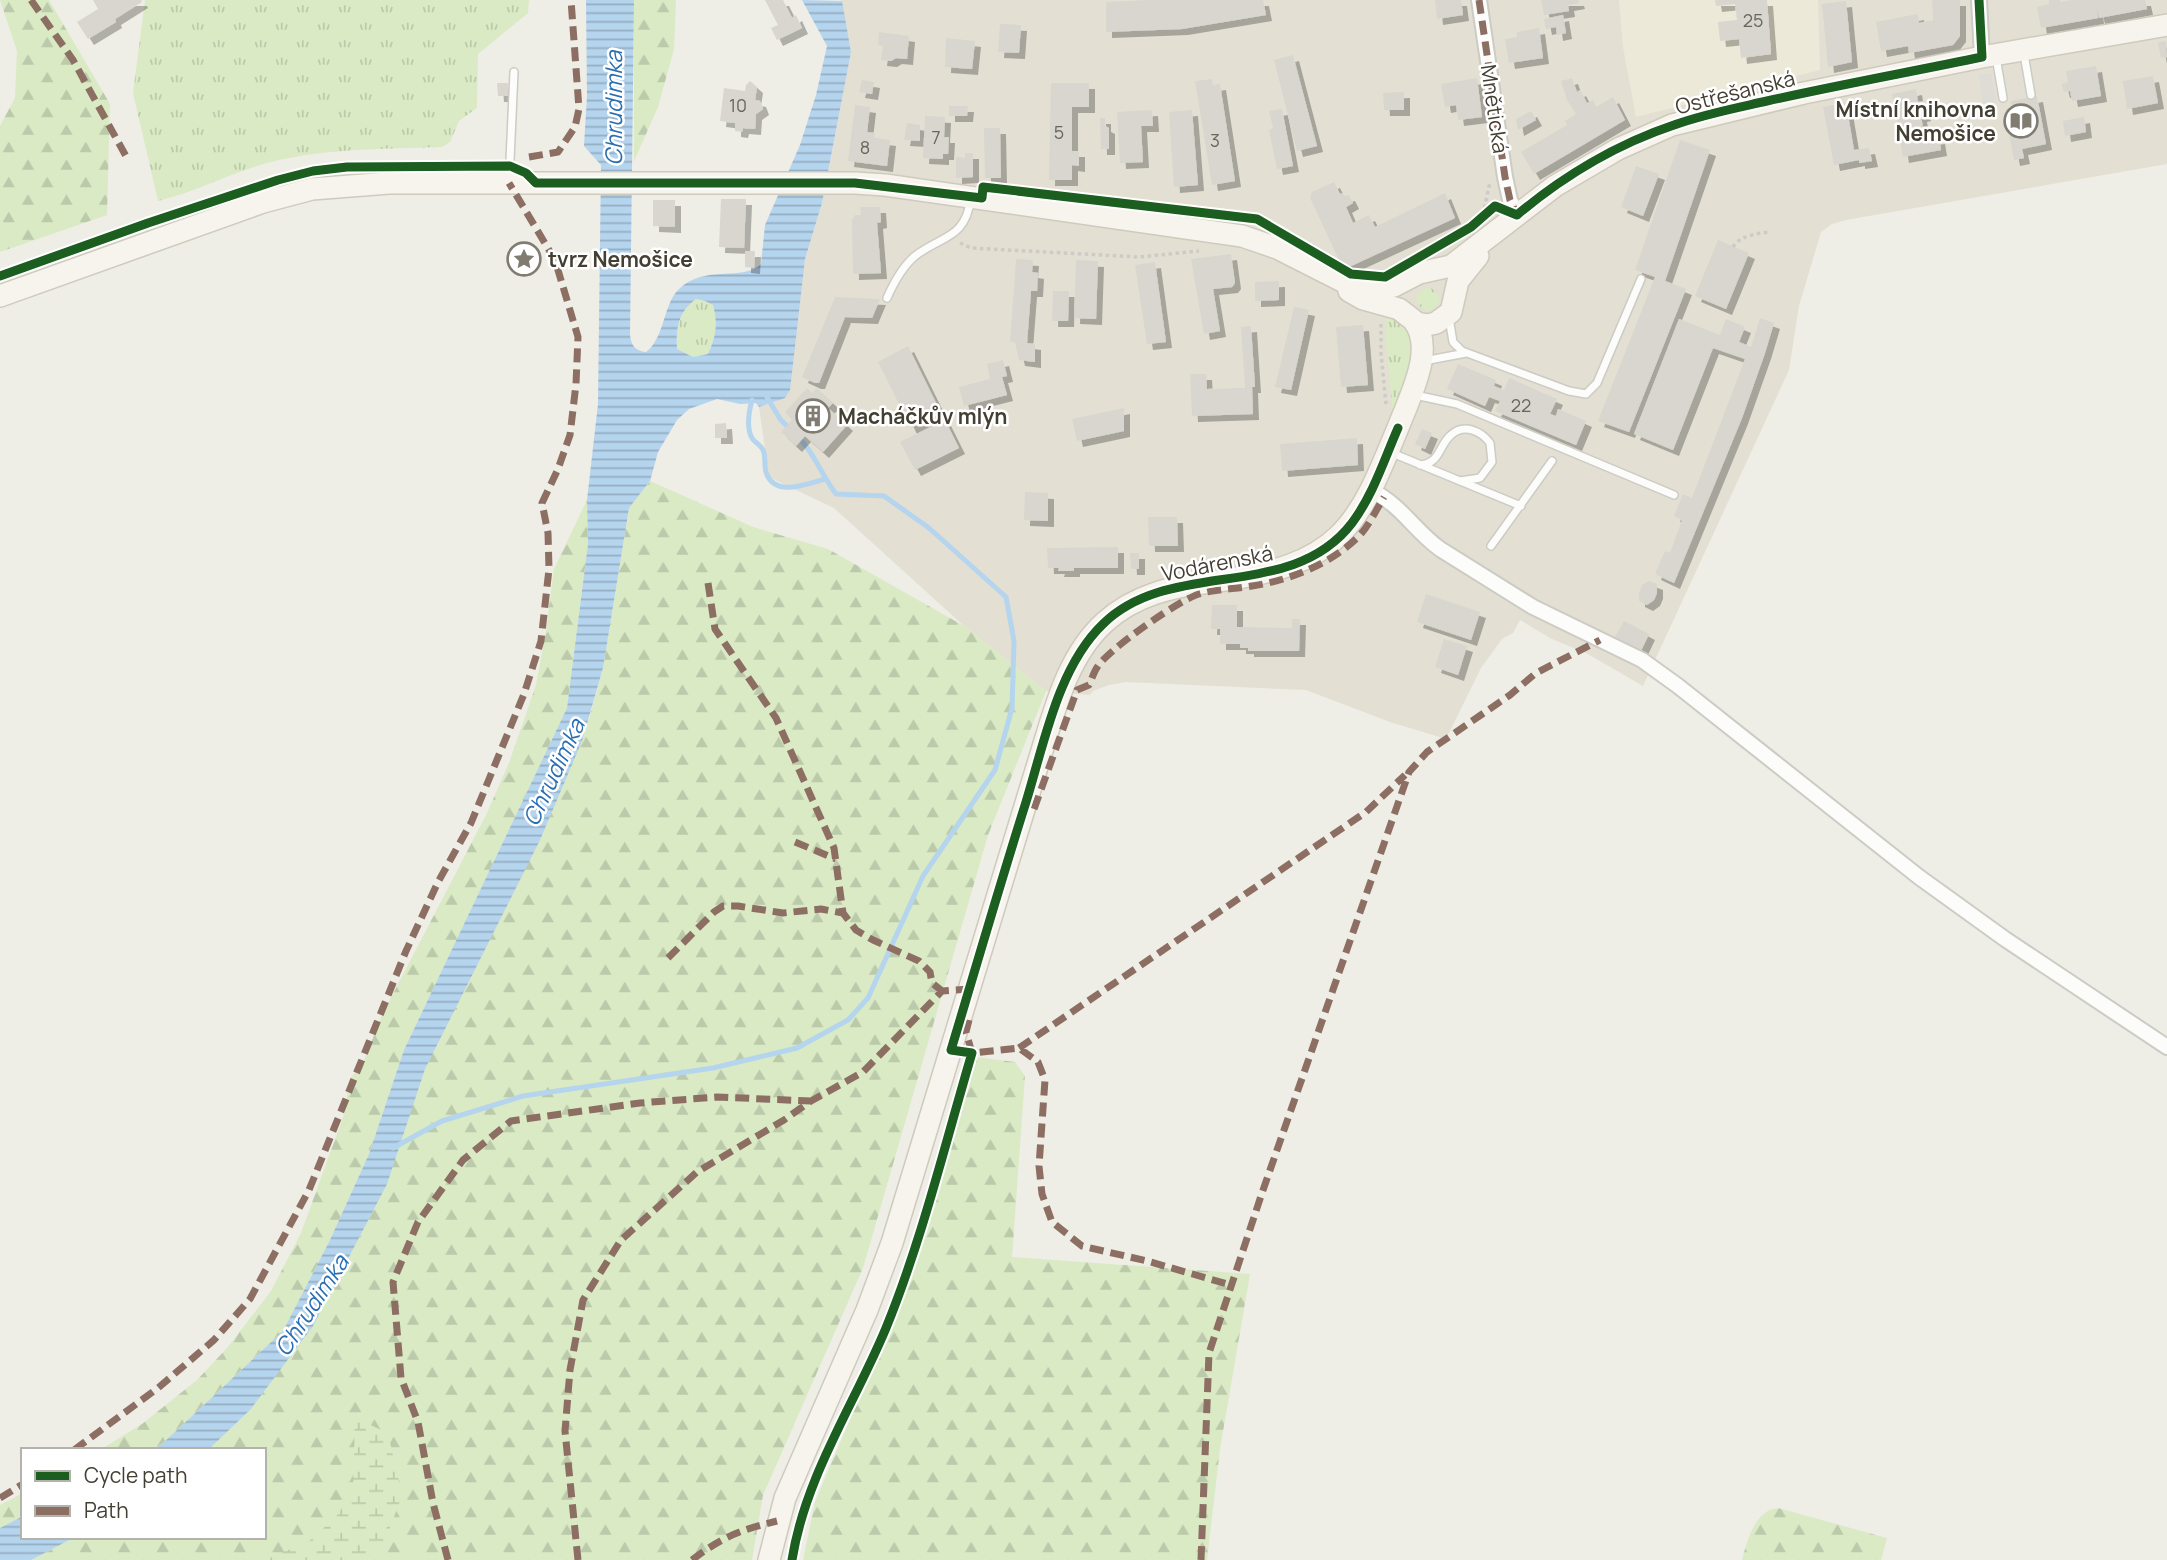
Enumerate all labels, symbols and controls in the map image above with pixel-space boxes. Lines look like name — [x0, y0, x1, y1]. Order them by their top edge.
house number: 25 — [1743, 8, 1763, 32]
water label: Chrudimka — [597, 49, 629, 165]
street label: Mnětická — [1475, 63, 1515, 155]
street label: Ostřešanská — [1672, 64, 1798, 120]
house number: 10 — [729, 93, 747, 117]
place label: Místní knihovna Nemošice — [1836, 95, 1996, 147]
library icon: Místní knihovna Nemošice — [2002, 102, 2040, 140]
house number: 5 — [1054, 120, 1064, 144]
house number: 7 — [931, 125, 941, 149]
house number: 3 — [1210, 128, 1220, 152]
house number: 8 — [860, 135, 870, 159]
place icon: tvrz Nemošice — [505, 240, 543, 278]
place label: tvrz Nemošice — [548, 245, 693, 273]
house number: 22 — [1511, 393, 1531, 417]
building icon: Macháčkův mlýn — [794, 397, 832, 435]
place label: Macháčkův mlýn — [838, 402, 1007, 430]
street label: Vodárenská — [1159, 538, 1275, 588]
water label: Chrudimka — [514, 712, 592, 831]
water label: Chrudimka — [266, 1247, 356, 1362]
legend — [21, 1448, 266, 1539]
text: Cycle path — [84, 1461, 187, 1489]
text: Path — [84, 1496, 129, 1524]

